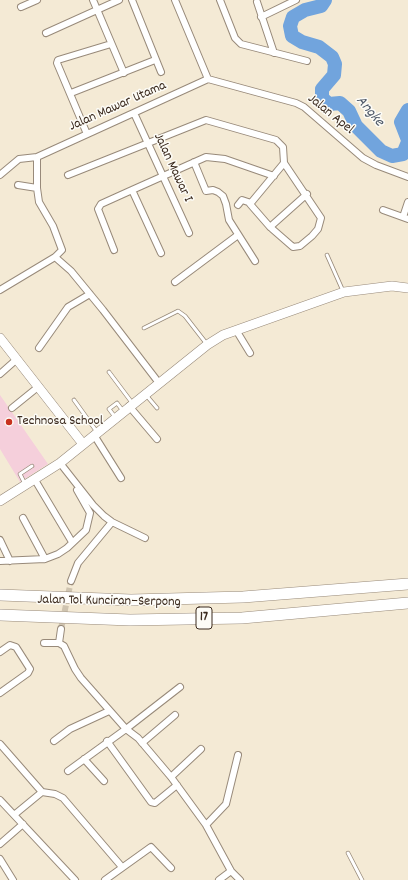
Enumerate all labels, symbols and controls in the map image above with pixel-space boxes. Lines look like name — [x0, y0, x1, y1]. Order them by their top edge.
street label: Jalan Mawar Utama — [67, 78, 169, 136]
street label: Jalan Apel — [303, 91, 357, 139]
water label: Angke — [351, 93, 387, 131]
street label: Jalan Mawar I — [149, 131, 195, 205]
place label: Technosa School — [17, 414, 103, 430]
marker: Technosa School — [4, 417, 14, 427]
street label: Jalan Tol Kunciran–Serpong — [37, 592, 181, 612]
road number: 17 — [196, 607, 212, 629]

